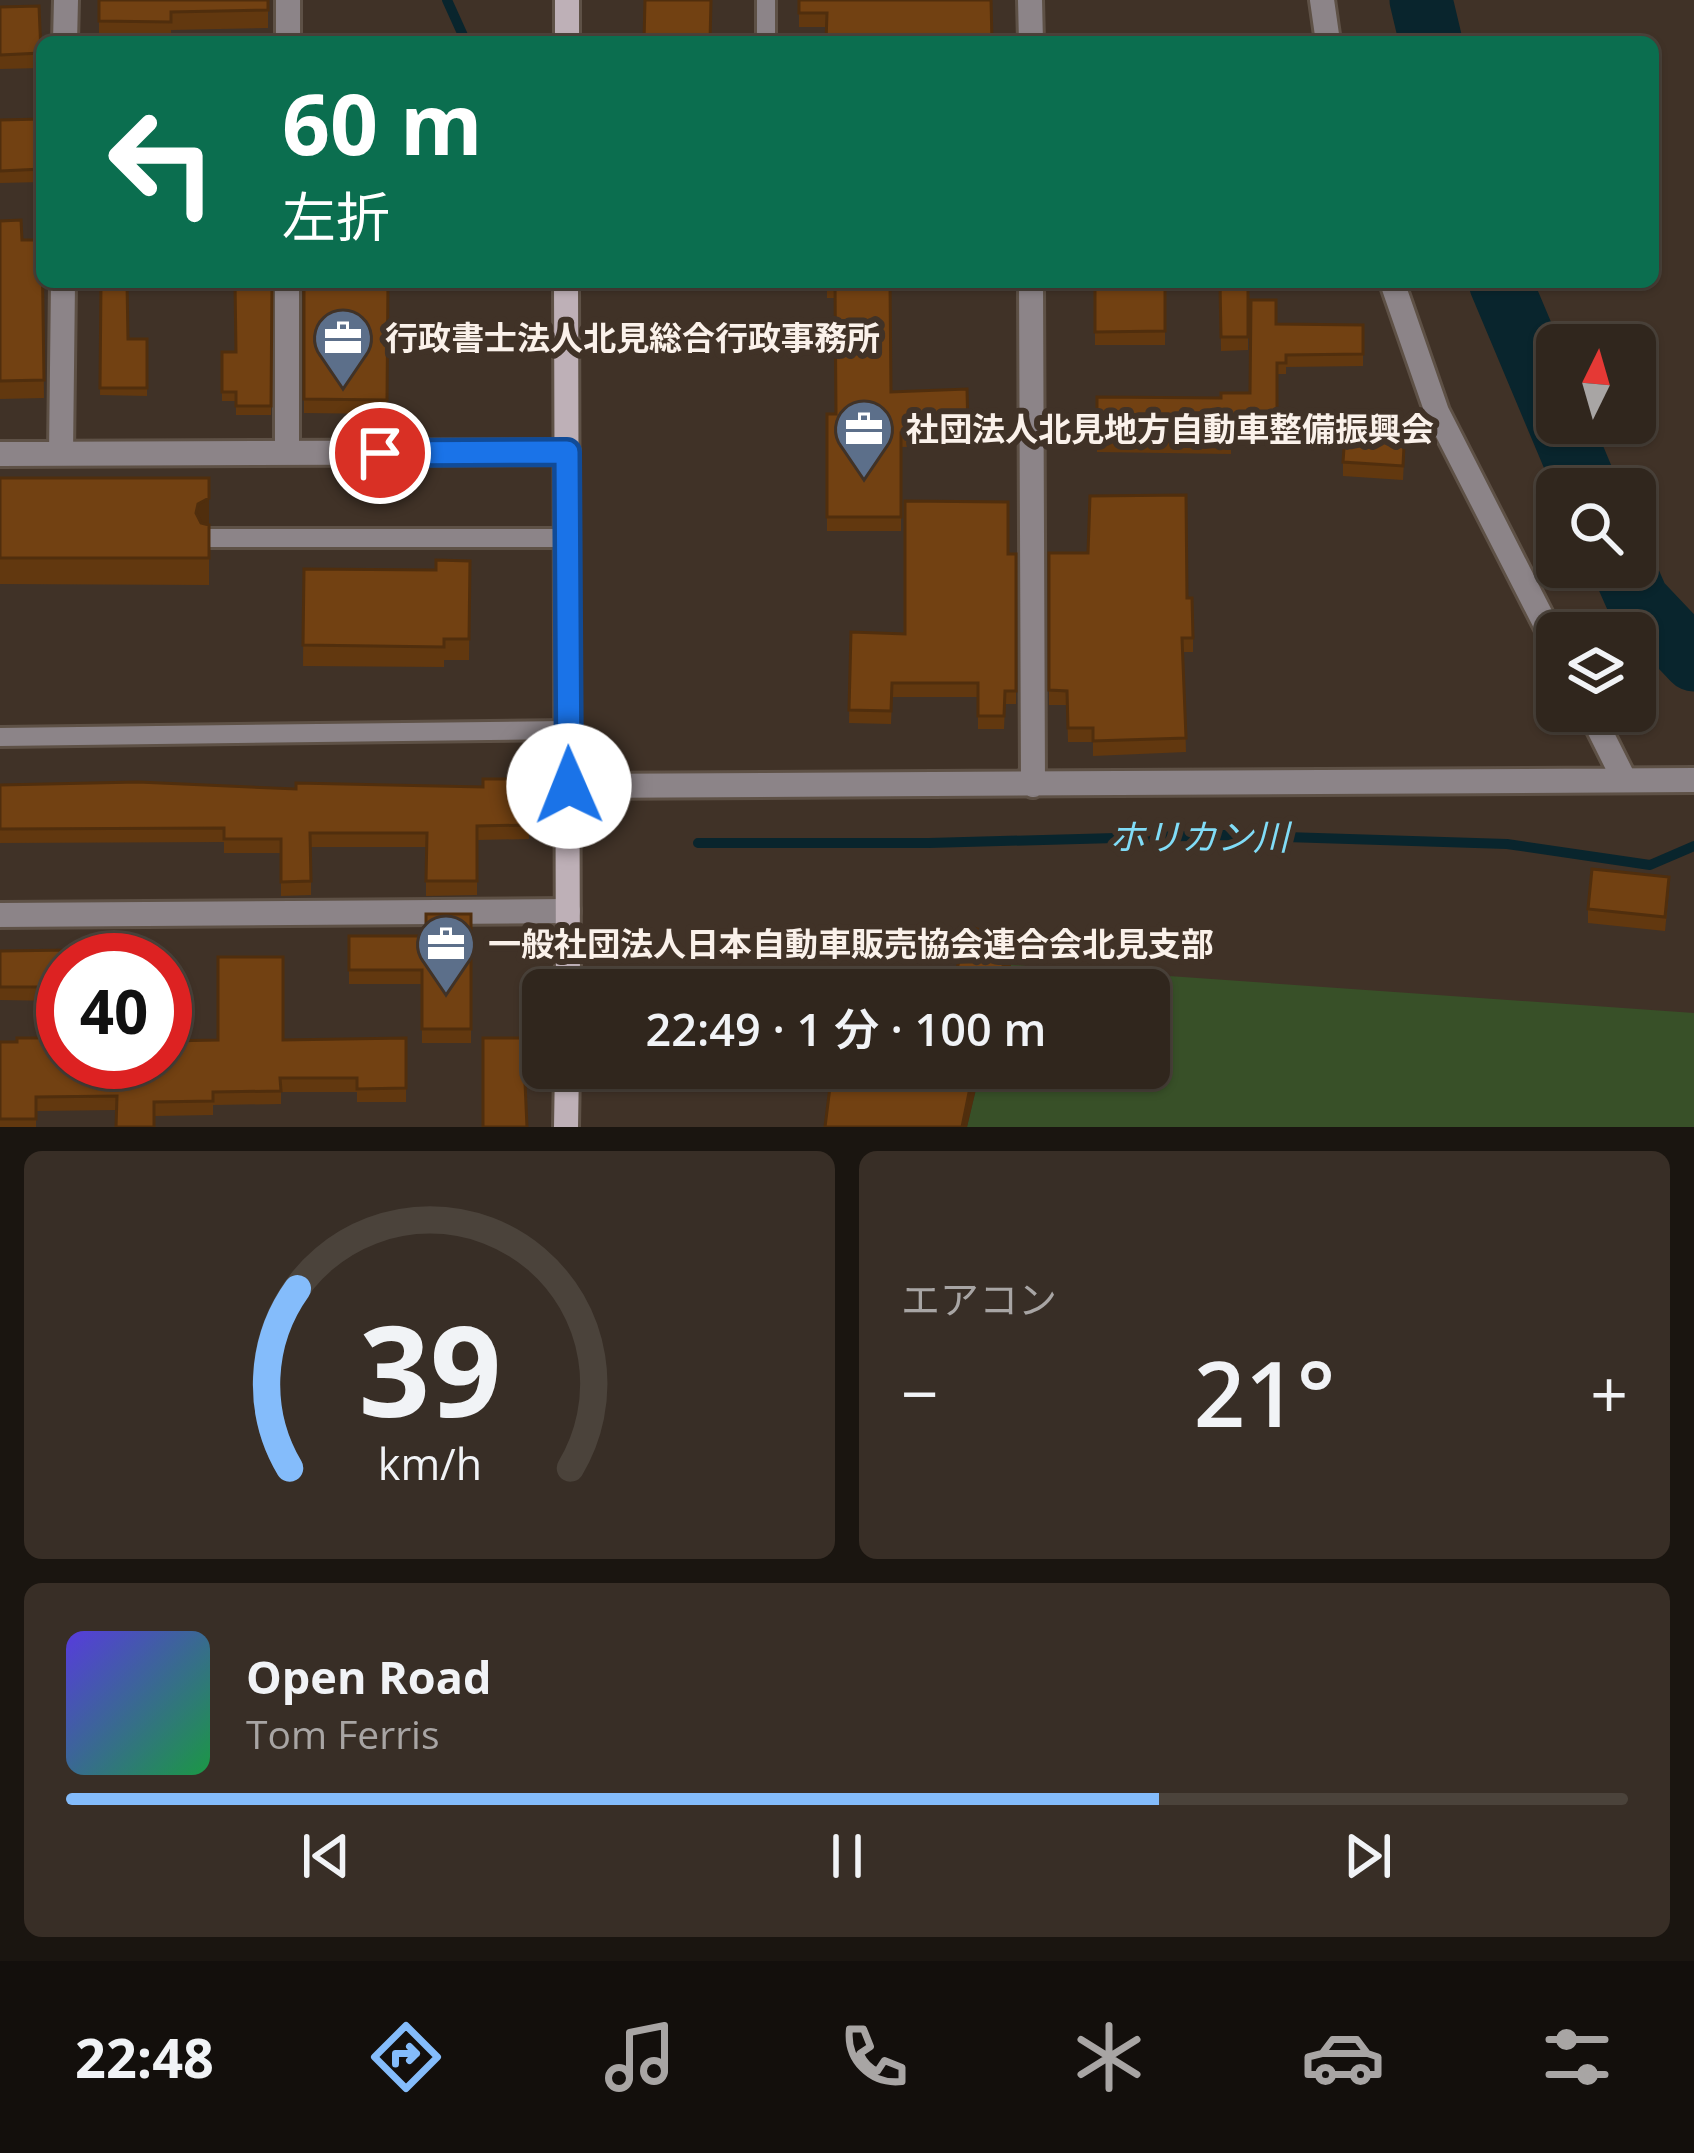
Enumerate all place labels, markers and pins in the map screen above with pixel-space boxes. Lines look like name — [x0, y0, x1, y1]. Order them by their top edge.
office icon: 行政書士法人北見総合行政事務所 — [312, 307, 374, 389]
place label: 行政書士法人北見総合行政事務所 — [385, 315, 880, 360]
office icon: 社団法人北見地方自動車整備振興会 — [833, 398, 895, 480]
pin — [329, 402, 431, 504]
place label: 社団法人北見地方自動車整備振興会 — [906, 406, 1434, 451]
office icon: 一般社団法人日本自動車販売協会連合会北見支部 — [415, 913, 477, 995]
place label: 一般社団法人日本自動車販売協会連合会北見支部 — [488, 921, 1214, 966]

